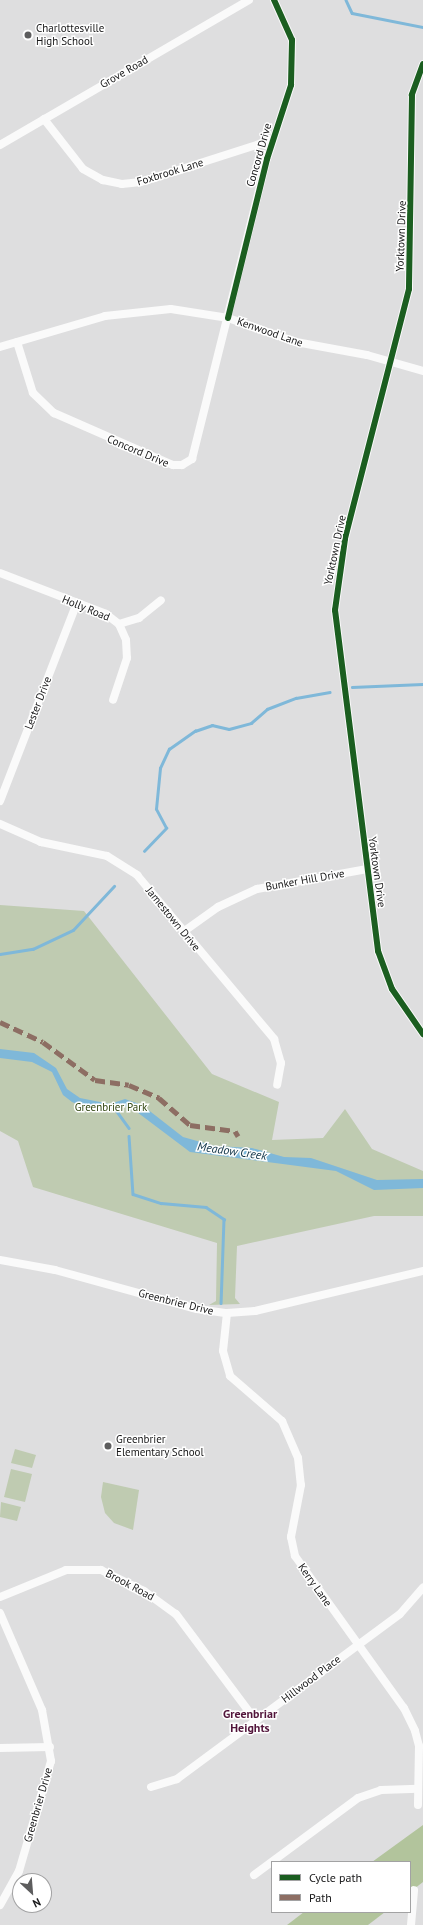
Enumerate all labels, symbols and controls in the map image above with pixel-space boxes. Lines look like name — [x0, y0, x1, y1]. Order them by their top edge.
place label: Charlottesville High School — [36, 22, 104, 48]
marker: Charlottesville High School — [23, 30, 33, 40]
street label: Grove Road — [98, 53, 150, 91]
street label: Concord Drive — [244, 122, 274, 188]
street label: Foxbrook Lane — [135, 156, 205, 188]
street label: Yorktown Drive — [393, 200, 409, 272]
street label: Kenwood Lane — [235, 315, 305, 349]
street label: Concord Drive — [105, 432, 171, 470]
street label: Yorktown Drive — [321, 514, 349, 586]
street label: Holly Road — [60, 592, 112, 624]
street label: Lester Drive — [22, 675, 54, 731]
street label: Yorktown Drive — [366, 836, 388, 908]
street label: Bunker Hill Drive — [264, 867, 346, 893]
street label: Jamestown Drive — [143, 884, 203, 954]
park label: Greenbrier Park — [75, 1100, 147, 1114]
water label: Meadow Creek — [196, 1139, 268, 1163]
street label: Greenbrier Drive — [137, 1286, 215, 1318]
place label: Greenbrier Elementary School — [116, 1433, 204, 1459]
marker: Greenbrier Elementary School — [103, 1441, 113, 1451]
street label: Kerry Lane — [295, 1561, 335, 1609]
street label: Brook Road — [103, 1567, 157, 1603]
street label: Hillwood Place — [279, 1653, 343, 1705]
district label: Greenbriar Heights — [223, 1707, 277, 1735]
street label: Greenbrier Drive — [21, 1766, 55, 1844]
legend — [271, 1861, 411, 1913]
text: Cycle path — [309, 1870, 362, 1885]
north arrow — [12, 1873, 52, 1913]
text: Path — [309, 1890, 332, 1905]
text: N — [31, 1895, 43, 1911]

